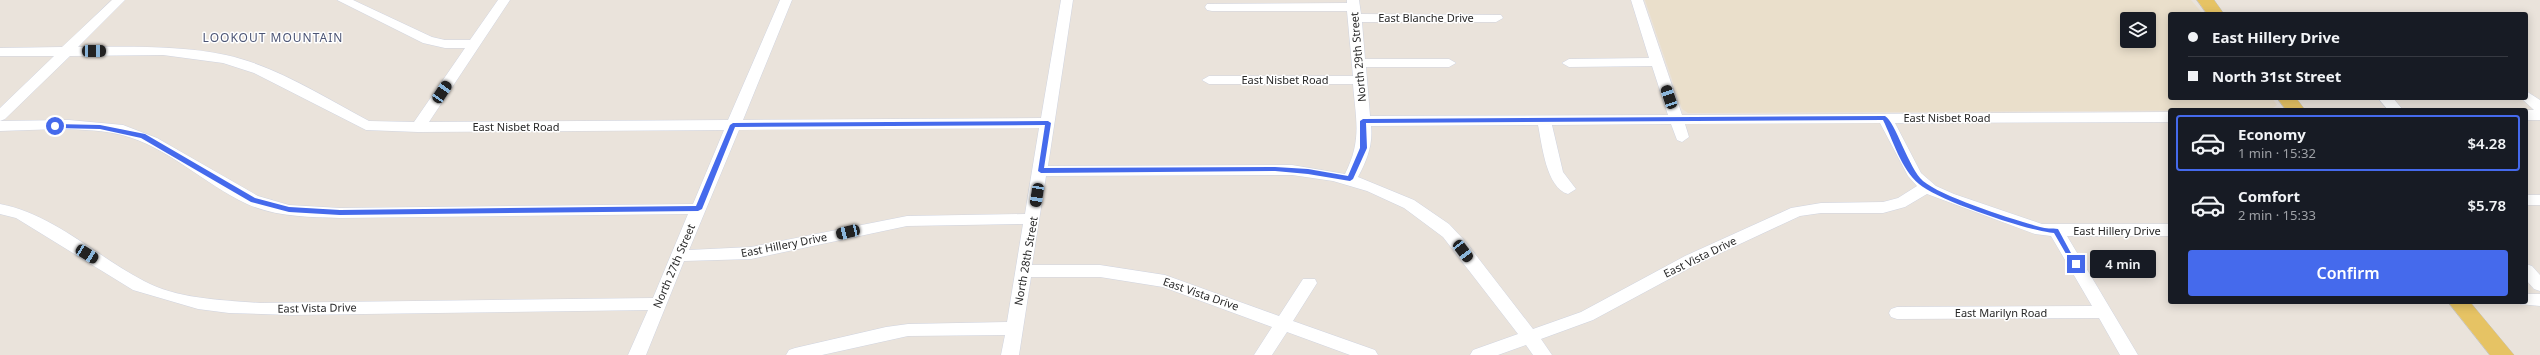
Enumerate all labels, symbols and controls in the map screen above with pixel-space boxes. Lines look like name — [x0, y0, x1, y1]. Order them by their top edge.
street label: East Blanche Drive — [1378, 10, 1474, 25]
street label: North 29th Street — [1346, 11, 1369, 103]
map controls — [2120, 12, 2156, 48]
button: layers — [2120, 12, 2156, 48]
text: East Hillery Drive — [2212, 27, 2340, 47]
district label: LOOKOUT MOUNTAIN — [203, 29, 343, 46]
car — [82, 45, 106, 57]
text: North 31st Street — [2212, 66, 2341, 86]
street label: East Nisbet Road — [1241, 72, 1329, 87]
car — [430, 79, 454, 105]
car — [1659, 84, 1679, 110]
street label: East Nisbet Road — [1903, 110, 1991, 125]
route start — [46, 117, 64, 135]
street label: East Nisbet Road — [472, 119, 560, 134]
text: Economy — [2238, 124, 2306, 144]
icon: car — [2190, 125, 2226, 161]
text: $4.28 — [2468, 133, 2506, 153]
text: 1 min · 15:32 — [2238, 144, 2316, 162]
car — [1029, 182, 1045, 208]
text: Comfort — [2238, 186, 2300, 206]
icon: car — [2190, 187, 2226, 223]
text: $5.78 — [2468, 195, 2506, 215]
text: 2 min · 15:33 — [2238, 206, 2316, 224]
street label: North 28th Street — [1010, 215, 1041, 307]
street label: North 27th Street — [649, 221, 698, 310]
car — [835, 223, 861, 241]
street label: East Hillery Drive — [2073, 223, 2161, 238]
street label: East Hillery Drive — [740, 229, 828, 260]
street label: East Vista Drive — [1661, 232, 1739, 281]
car — [1451, 238, 1475, 264]
car — [74, 243, 100, 265]
callout: 4 min — [2090, 250, 2156, 278]
button: Confirm — [2188, 250, 2508, 296]
route end — [2067, 255, 2085, 273]
text: 4 min — [2105, 255, 2141, 273]
street label: East Vista Drive — [1161, 274, 1241, 314]
street label: East Vista Drive — [277, 299, 357, 316]
street label: East Marilyn Road — [1955, 305, 2047, 320]

